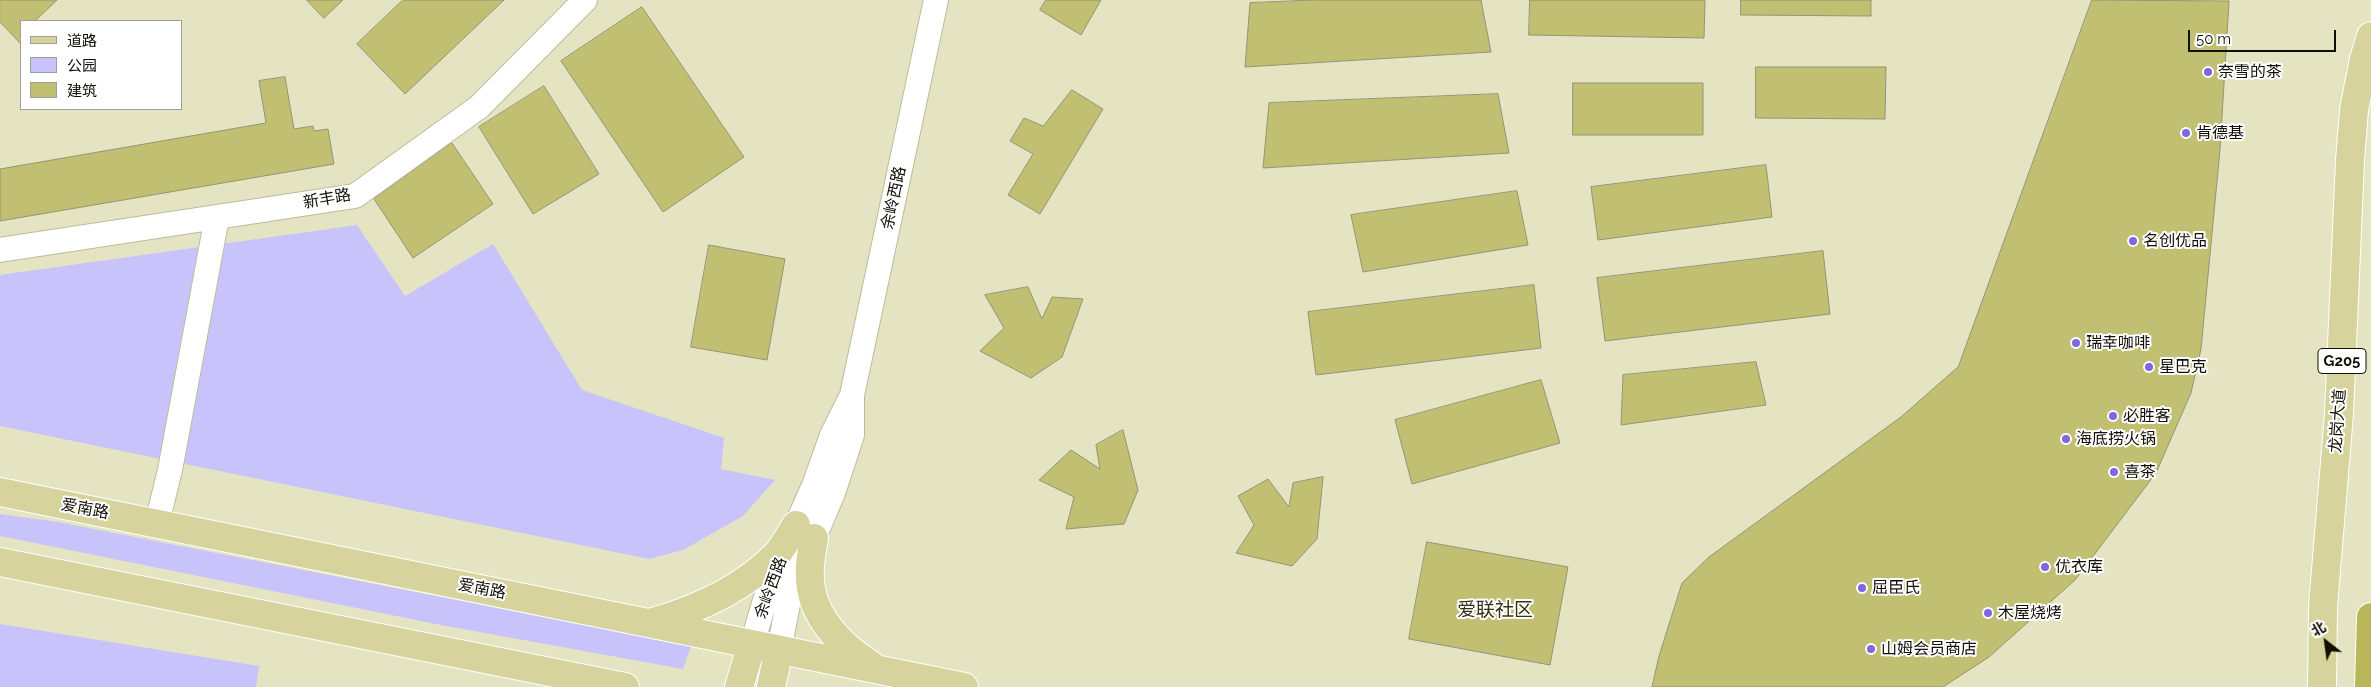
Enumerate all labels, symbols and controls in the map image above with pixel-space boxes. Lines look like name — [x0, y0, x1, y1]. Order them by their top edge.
legend — [20, 20, 182, 110]
scale bar — [2191, 20, 2338, 52]
text: 50 m — [2196, 30, 2231, 48]
text: 道路 — [67, 32, 97, 50]
text: 公园 — [67, 57, 97, 75]
place label: 奈雪的茶 — [2218, 62, 2282, 82]
marker: 奈雪的茶 — [2202, 66, 2214, 78]
text: 建筑 — [67, 82, 97, 100]
place label: 肯德基 — [2196, 123, 2244, 143]
marker: 肯德基 — [2180, 127, 2192, 139]
street label: 余岭西路 — [878, 165, 910, 231]
street label: 新丰路 — [302, 185, 352, 213]
place label: 名创优品 — [2143, 231, 2207, 251]
marker: 名创优品 — [2127, 235, 2139, 247]
place label: 瑞幸咖啡 — [2086, 333, 2150, 353]
marker: 瑞幸咖啡 — [2070, 337, 2082, 349]
road number: G205 — [2318, 348, 2366, 374]
place label: 星巴克 — [2159, 357, 2207, 377]
marker: 星巴克 — [2143, 361, 2155, 373]
street label: 龙岗大道 — [2326, 388, 2350, 454]
place label: 必胜客 — [2123, 406, 2171, 426]
marker: 必胜客 — [2107, 410, 2119, 422]
place label: 海底捞火锅 — [2076, 429, 2156, 449]
marker: 海底捞火锅 — [2060, 433, 2072, 445]
place label: 喜茶 — [2124, 462, 2156, 482]
marker: 喜茶 — [2108, 466, 2120, 478]
street label: 爱南路 — [60, 495, 110, 523]
street label: 余岭西路 — [751, 555, 791, 621]
place label: 优衣库 — [2055, 557, 2103, 577]
marker: 优衣库 — [2039, 561, 2051, 573]
street label: 爱南路 — [457, 575, 507, 603]
place label: 屈臣氏 — [1872, 578, 1920, 598]
marker: 屈臣氏 — [1856, 582, 1868, 594]
district label: 爱联社区 — [1457, 599, 1533, 621]
place label: 木屋烧烤 — [1998, 603, 2062, 623]
marker: 木屋烧烤 — [1982, 607, 1994, 619]
north arrow — [2301, 617, 2351, 667]
text: 北 — [2308, 619, 2329, 639]
place label: 山姆会员商店 — [1881, 639, 1977, 659]
marker: 山姆会员商店 — [1865, 643, 1877, 655]

